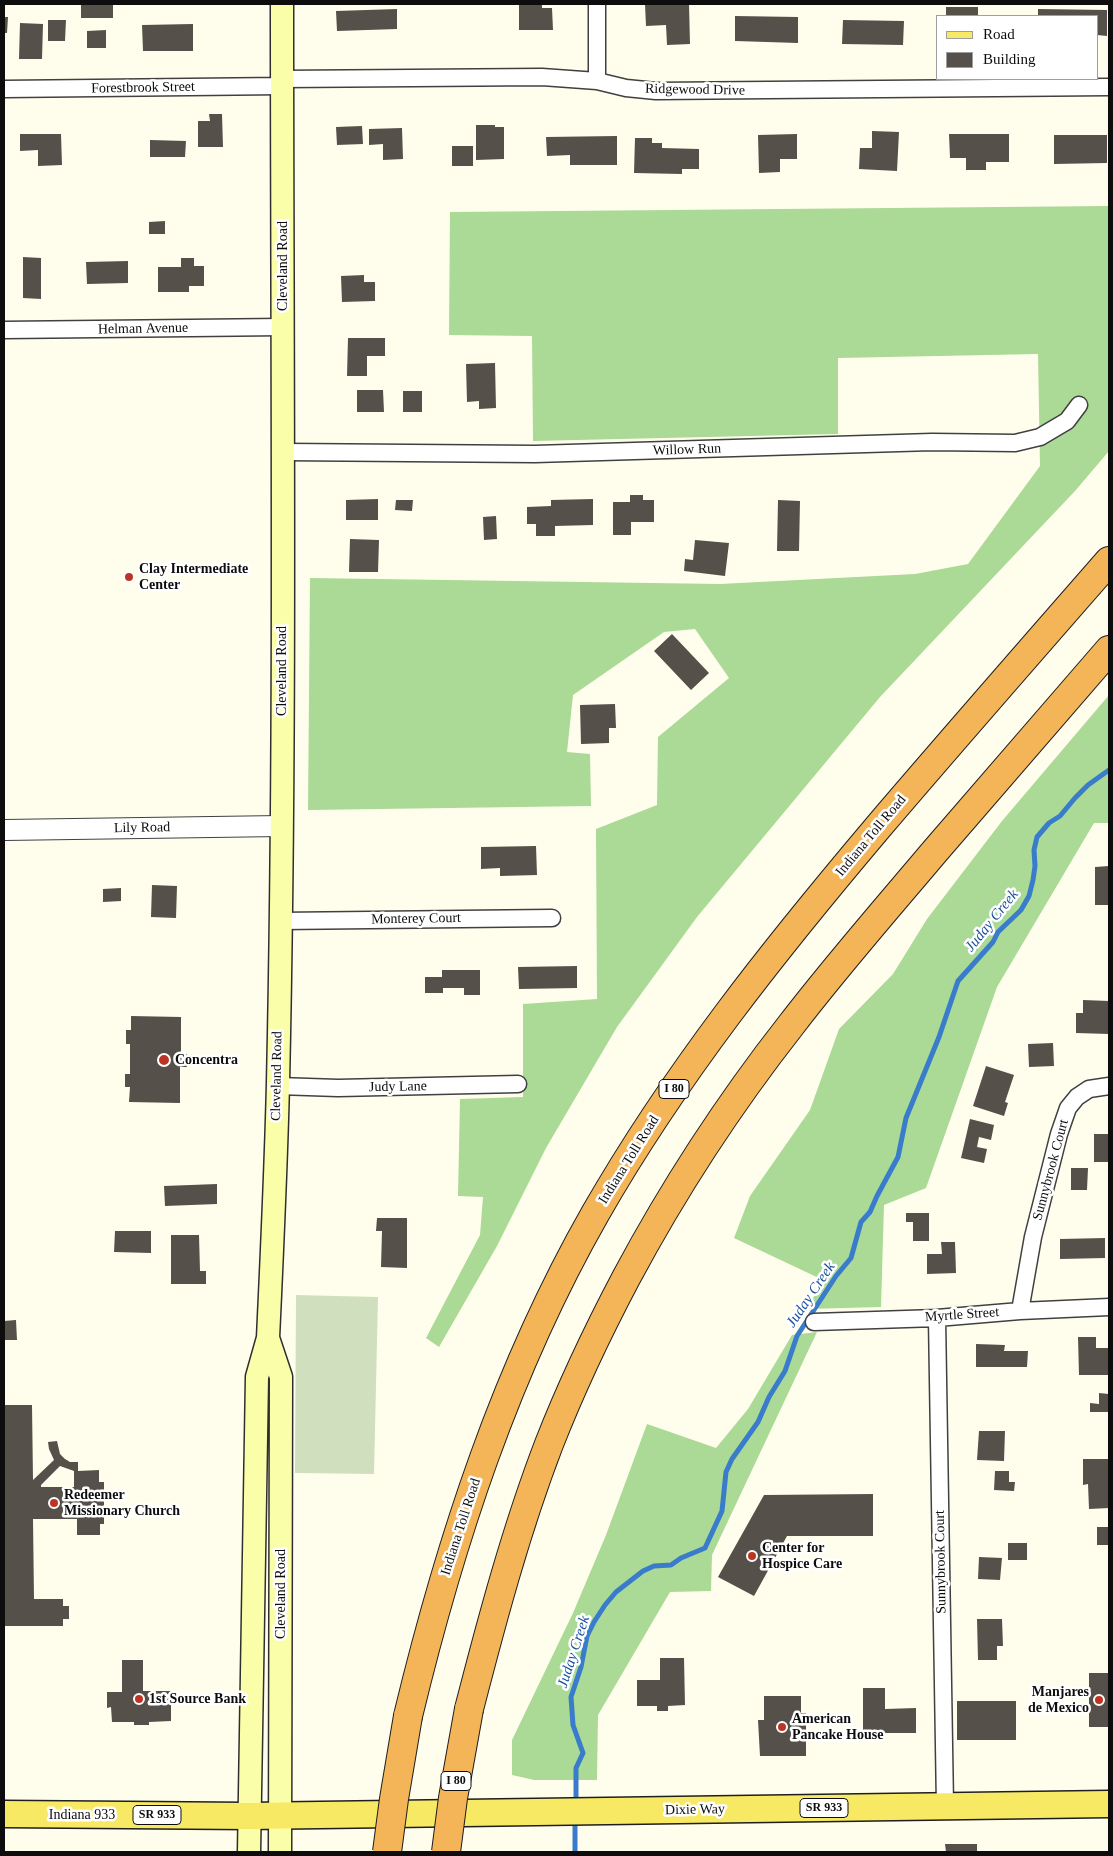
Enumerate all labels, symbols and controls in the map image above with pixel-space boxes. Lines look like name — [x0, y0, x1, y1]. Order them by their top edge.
legend — [936, 15, 1098, 80]
text: Road — [983, 26, 1015, 42]
text: Building — [983, 51, 1036, 67]
street label: Forestbrook Street — [91, 79, 195, 97]
street label: Ridgewood Drive — [645, 81, 745, 99]
street label: Cleveland Road — [275, 221, 291, 311]
street label: Helman Avenue — [98, 320, 188, 338]
street label: Willow Run — [653, 440, 721, 460]
place label: Clay Intermediate Center — [139, 561, 248, 594]
marker: Clay Intermediate Center — [123, 571, 135, 583]
street label: Cleveland Road — [274, 626, 290, 716]
street label: Indiana Toll Road — [832, 792, 910, 880]
street label: Lily Road — [114, 819, 170, 837]
water label: Juday Creek — [961, 886, 1023, 956]
street label: Monterey Court — [371, 910, 461, 928]
street label: Cleveland Road — [268, 1031, 286, 1121]
place label: Concentra — [175, 1052, 238, 1068]
marker: Concentra — [157, 1053, 171, 1067]
street label: Judy Lane — [369, 1078, 427, 1096]
road number: I 80 — [659, 1080, 689, 1098]
street label: Indiana Toll Road — [595, 1113, 663, 1207]
street label: Sunnybrook Court — [1029, 1118, 1073, 1222]
water label: Juday Creek — [783, 1259, 839, 1331]
street label: Myrtle Street — [924, 1304, 1000, 1326]
street label: Indiana Toll Road — [437, 1476, 485, 1578]
place label: Redeemer Missionary Church — [64, 1487, 180, 1520]
marker: Redeemer Missionary Church — [48, 1497, 60, 1509]
street label: Sunnybrook Court — [932, 1510, 950, 1614]
place label: Center for Hospice Care — [762, 1540, 842, 1572]
street label: Cleveland Road — [273, 1549, 289, 1639]
marker: Center for Hospice Care — [746, 1550, 758, 1562]
water label: Juday Creek — [554, 1614, 594, 1690]
place label: Manjares de Mexico — [1028, 1684, 1089, 1716]
place label: 1st Source Bank — [149, 1691, 246, 1707]
marker: 1st Source Bank — [133, 1693, 145, 1705]
marker: Manjares de Mexico — [1093, 1694, 1105, 1706]
place label: American Pancake House — [792, 1711, 883, 1744]
marker: American Pancake House — [776, 1721, 788, 1733]
road number: I 80 — [441, 1772, 471, 1790]
road number: SR 933 — [800, 1799, 848, 1818]
street label: Dixie Way — [665, 1801, 725, 1819]
road number: SR 933 — [133, 1806, 181, 1824]
street label: Indiana 933 — [49, 1807, 115, 1823]

